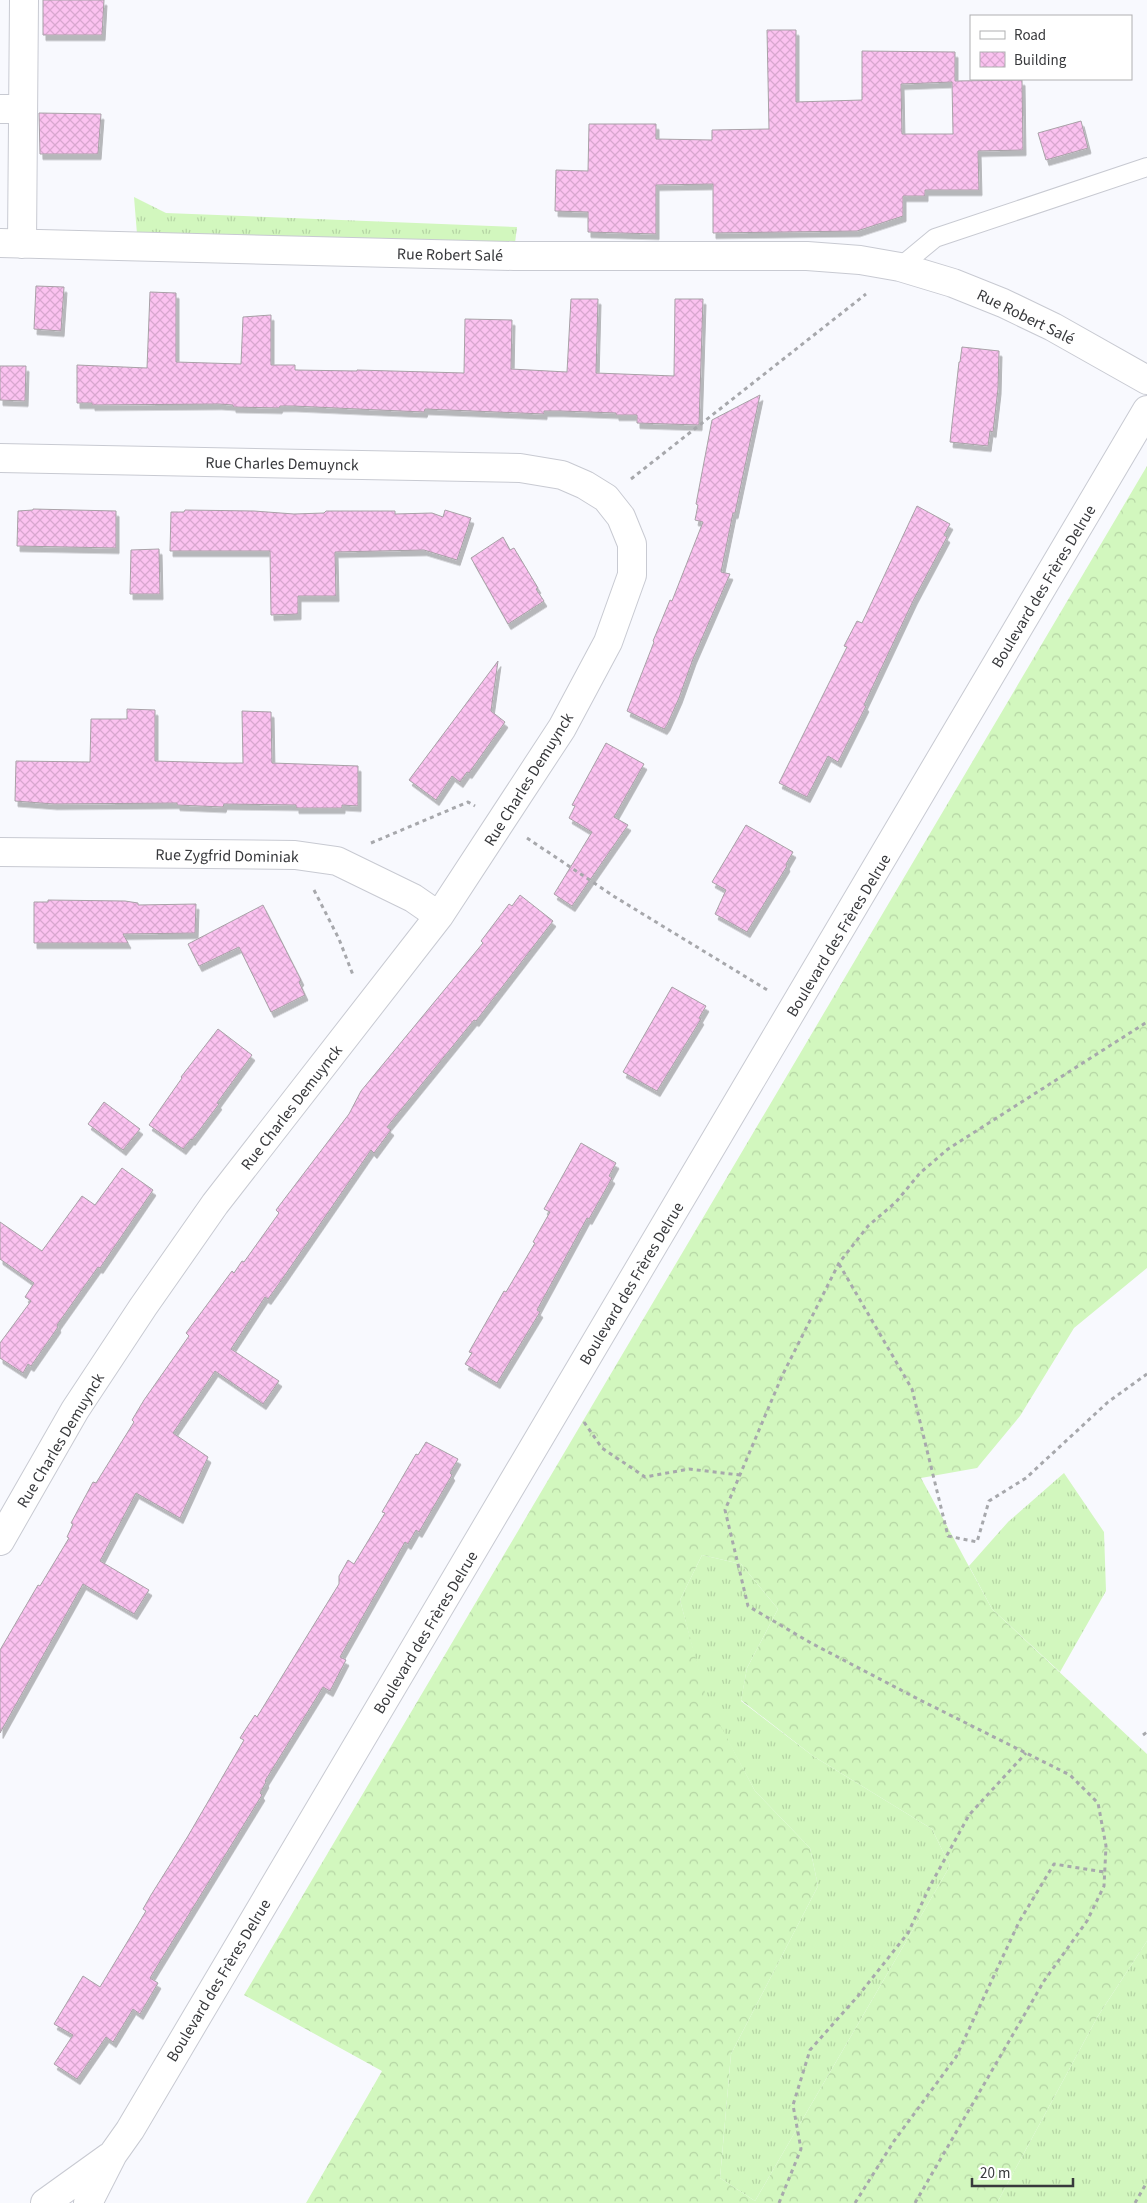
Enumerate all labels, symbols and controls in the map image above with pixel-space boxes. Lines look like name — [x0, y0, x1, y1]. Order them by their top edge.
legend — [970, 15, 1132, 80]
text: Road — [1014, 25, 1046, 46]
text: Building — [1014, 50, 1067, 71]
street label: Rue Robert Salé — [397, 243, 503, 267]
street label: Rue Robert Salé — [973, 284, 1078, 350]
street label: Rue Charles Demuynck — [205, 452, 359, 476]
street label: Boulevard des Frères Delrue — [986, 501, 1101, 672]
street label: Rue Charles Demuynck — [479, 709, 579, 850]
street label: Rue Zygfrid Dominiak — [155, 844, 299, 868]
street label: Boulevard des Frères Delrue — [781, 850, 896, 1021]
street label: Rue Charles Demuynck — [236, 1040, 348, 1175]
street label: Boulevard des Frères Delrue — [574, 1198, 689, 1369]
street label: Rue Charles Demuynck — [12, 1369, 110, 1512]
street label: Boulevard des Frères Delrue — [368, 1547, 483, 1718]
street label: Boulevard des Frères Delrue — [161, 1895, 276, 2066]
scale bar — [972, 2156, 1073, 2188]
text: 20 m — [980, 2163, 1010, 2184]

